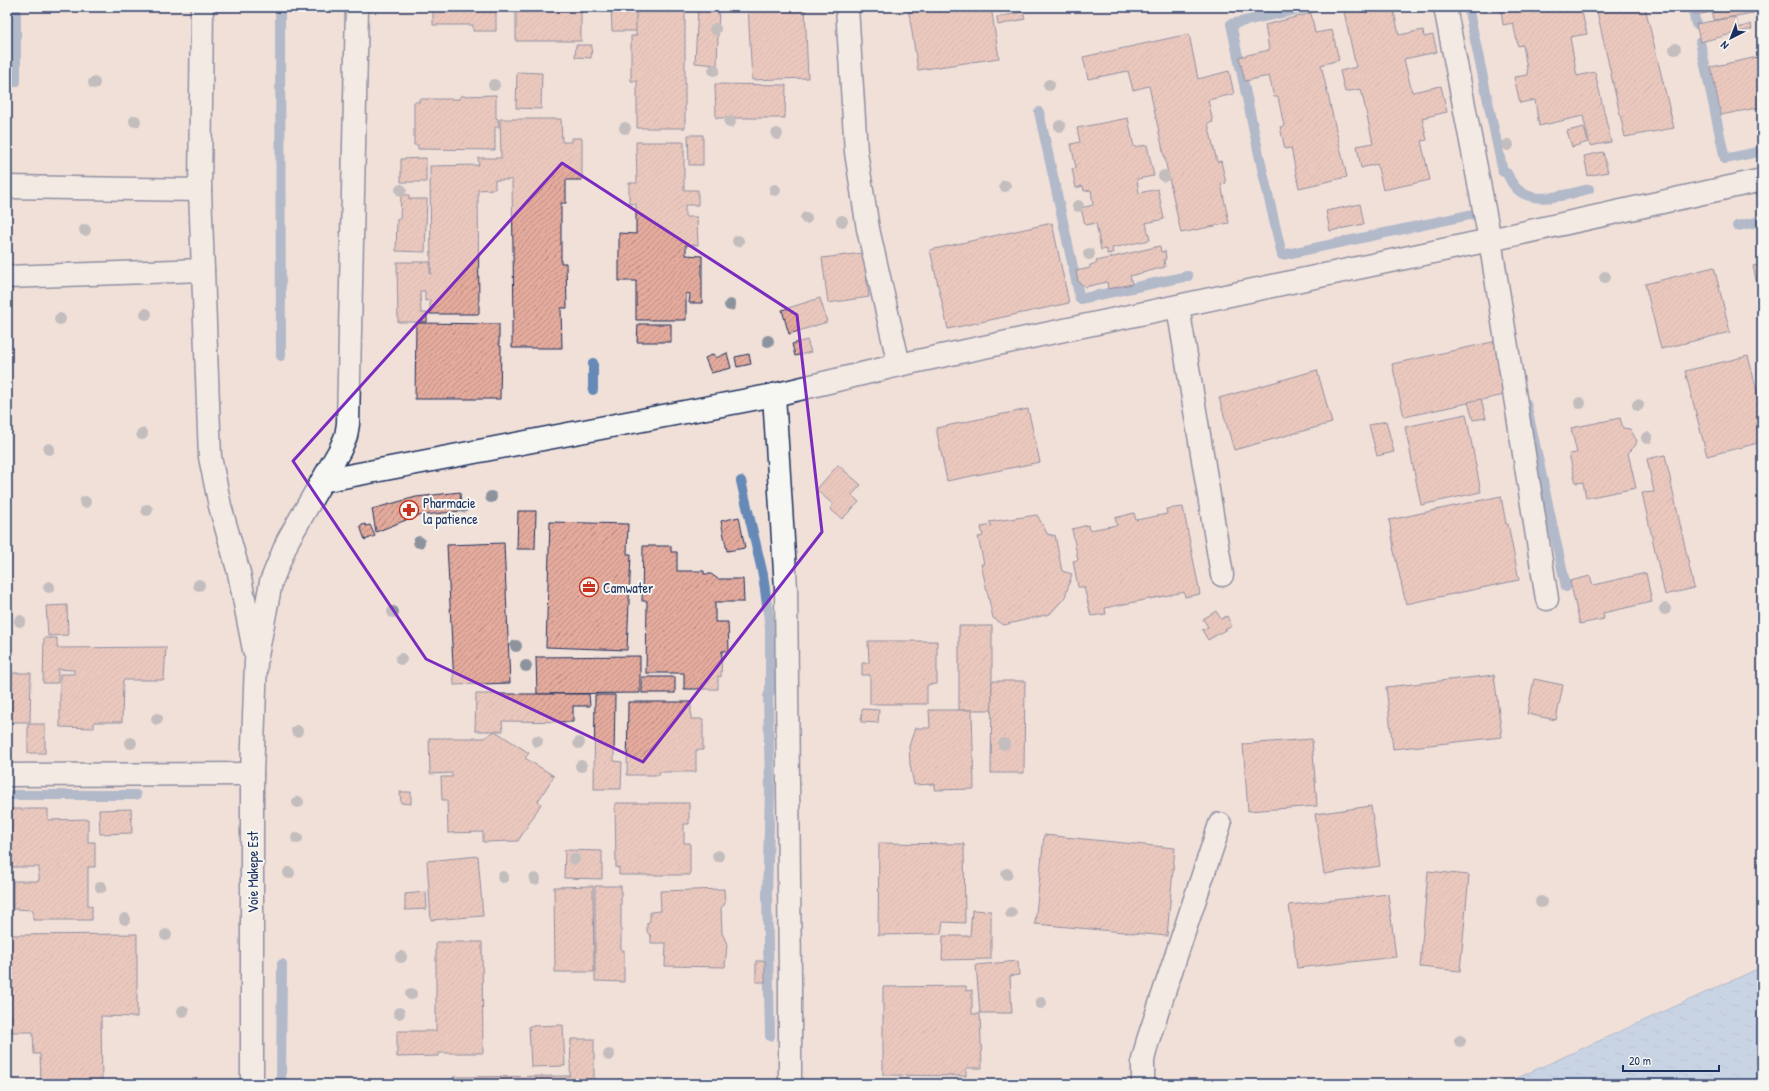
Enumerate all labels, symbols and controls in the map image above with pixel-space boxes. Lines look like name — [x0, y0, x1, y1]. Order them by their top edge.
north arrow — [1711, 18, 1751, 58]
text: N — [1717, 38, 1731, 53]
place label: Pharmacie la patience — [423, 493, 478, 529]
pharmacy icon: Pharmacie la patience — [398, 499, 420, 521]
office icon: Camwater — [578, 576, 600, 598]
place label: Camwater — [603, 578, 654, 597]
street label: Voie Makepe Est — [243, 831, 263, 913]
scale bar — [1623, 1047, 1719, 1073]
text: 20 m — [1629, 1052, 1651, 1069]

